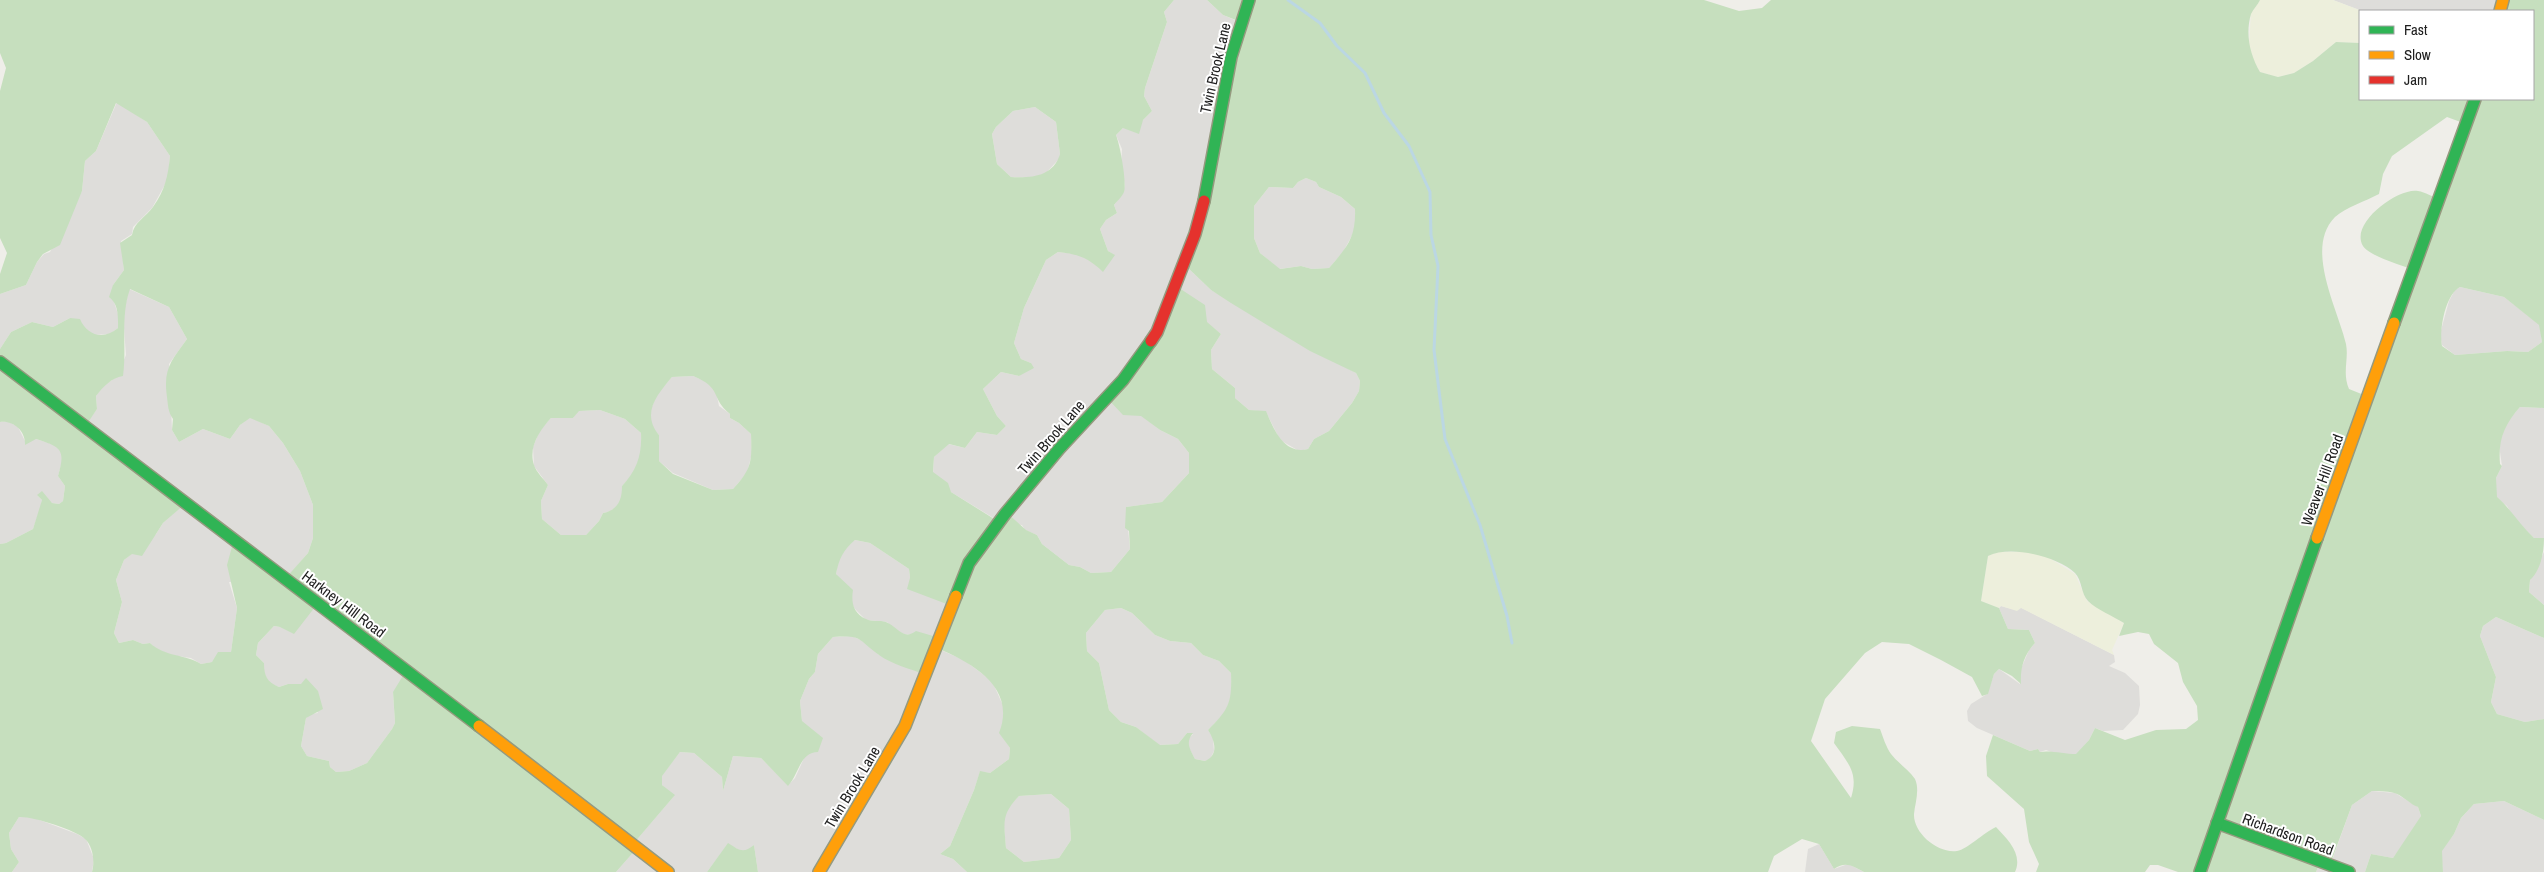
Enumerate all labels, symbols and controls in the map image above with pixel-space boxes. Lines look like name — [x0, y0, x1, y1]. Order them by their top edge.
legend — [2359, 10, 2534, 100]
text: Fast — [2404, 19, 2428, 40]
street label: Twin Brook Lane — [1194, 21, 1236, 115]
text: Slow — [2404, 44, 2431, 65]
text: Jam — [2404, 69, 2427, 90]
street label: Twin Brook Lane — [1013, 395, 1089, 479]
street label: Weaver Hill Road — [2296, 431, 2348, 529]
street label: Harkney Hill Road — [298, 566, 390, 642]
street label: Twin Brook Lane — [819, 742, 885, 832]
street label: Richardson Road — [2239, 808, 2337, 860]

